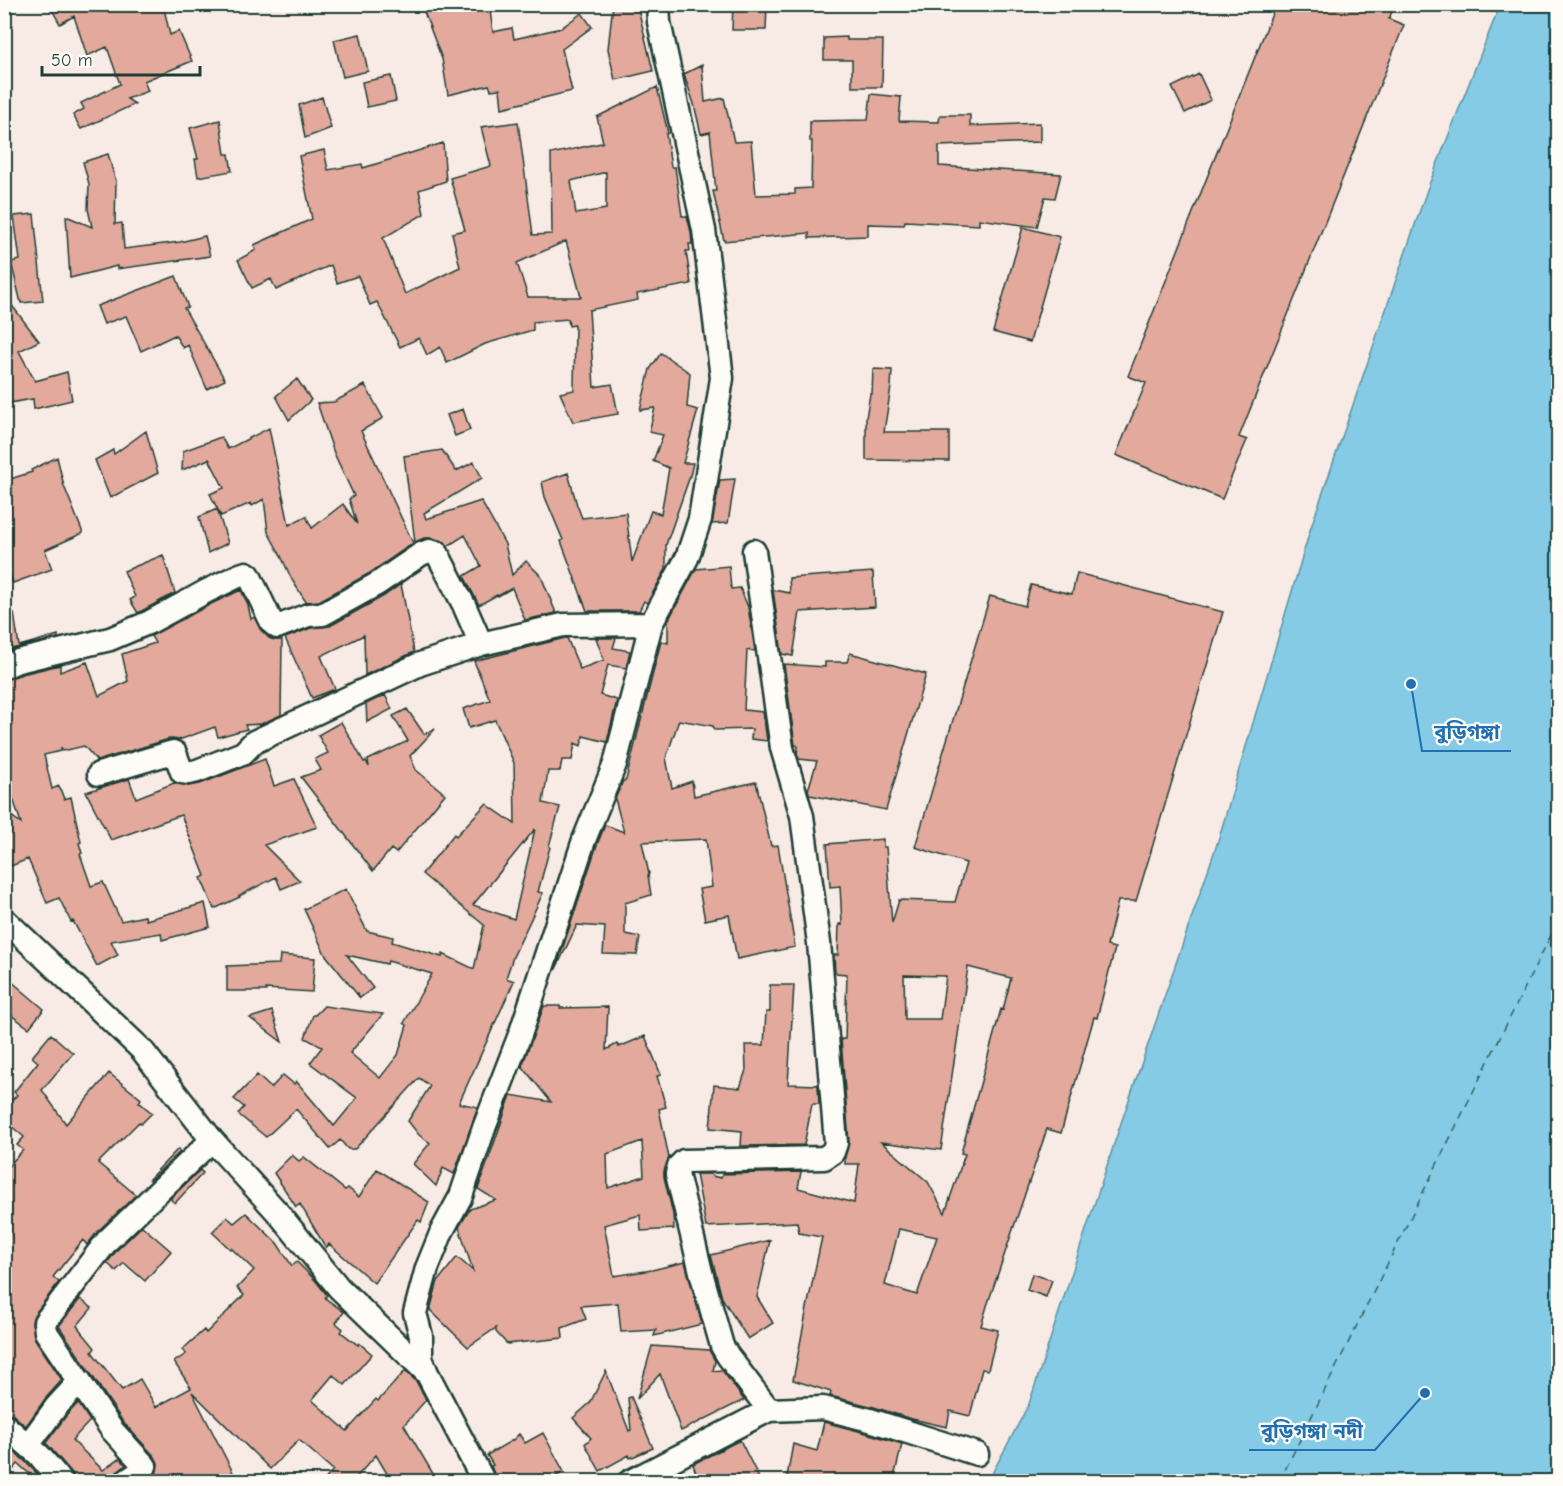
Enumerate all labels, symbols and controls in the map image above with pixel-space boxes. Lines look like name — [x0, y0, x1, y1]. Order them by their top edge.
scale bar — [42, 39, 200, 77]
text: 50 m — [51, 50, 93, 71]
callout: বুড়িগঙ্গা — [1422, 713, 1511, 751]
text: বুড়িগঙ্গা — [1433, 720, 1500, 744]
callout: বুড়িগঙ্গা নদী — [1249, 1412, 1375, 1450]
text: বুড়িগঙ্গা নদী — [1260, 1419, 1363, 1443]

